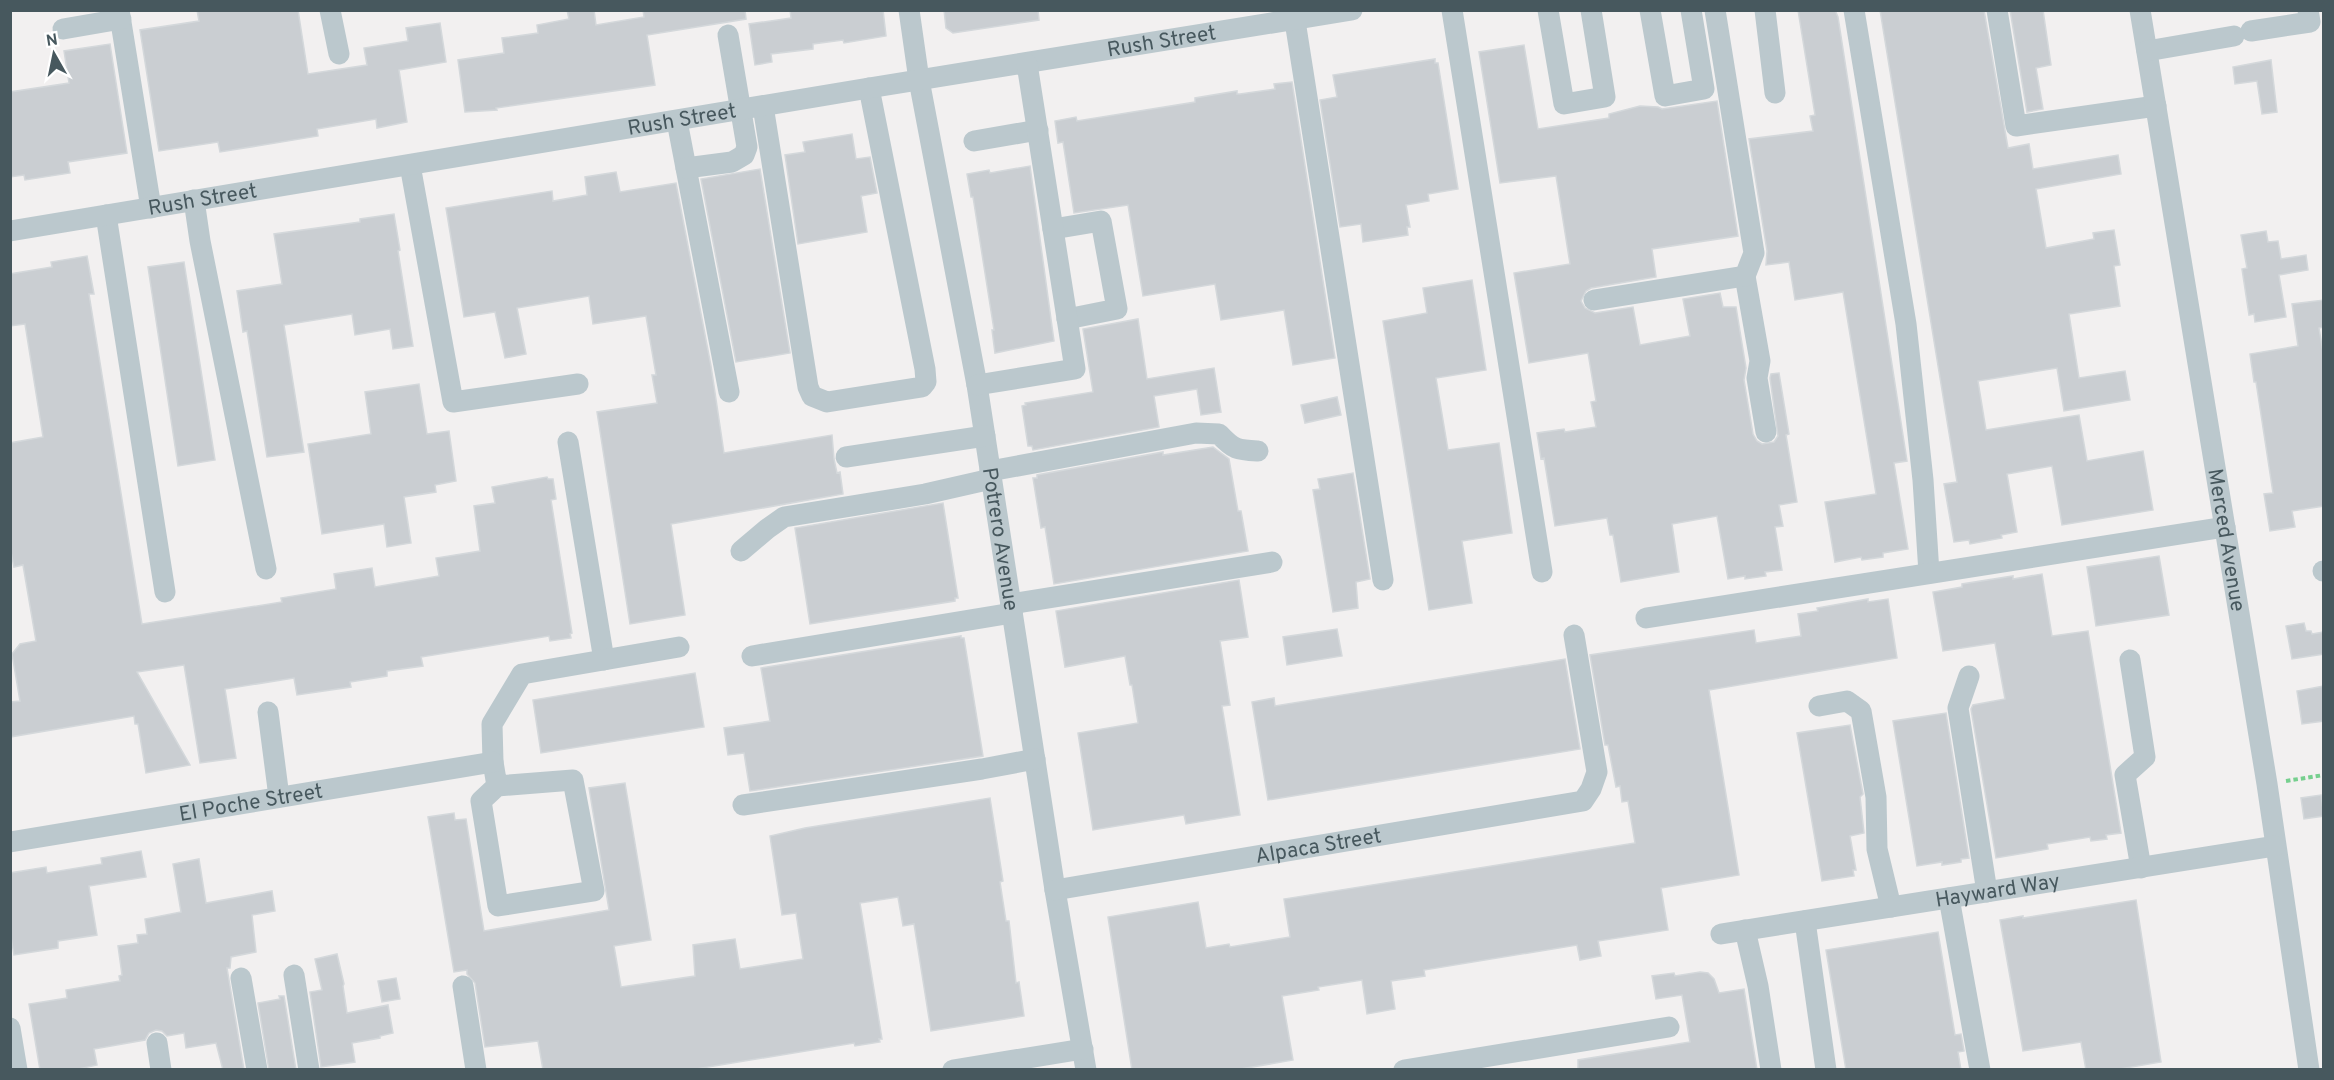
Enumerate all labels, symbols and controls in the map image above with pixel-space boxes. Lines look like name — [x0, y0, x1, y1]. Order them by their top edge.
street label: Rush Street — [1105, 20, 1218, 64]
north arrow — [24, 24, 84, 84]
text: N — [45, 30, 59, 52]
street label: Rush Street — [626, 98, 738, 143]
street label: Rush Street — [146, 178, 259, 223]
street label: Potrero Avenue — [975, 466, 1024, 613]
street label: Merced Avenue — [2200, 467, 2251, 614]
street label: El Poche Street — [177, 778, 325, 829]
street label: Alpaca Street — [1253, 823, 1384, 871]
street label: Hayward Way — [1934, 868, 2062, 915]

